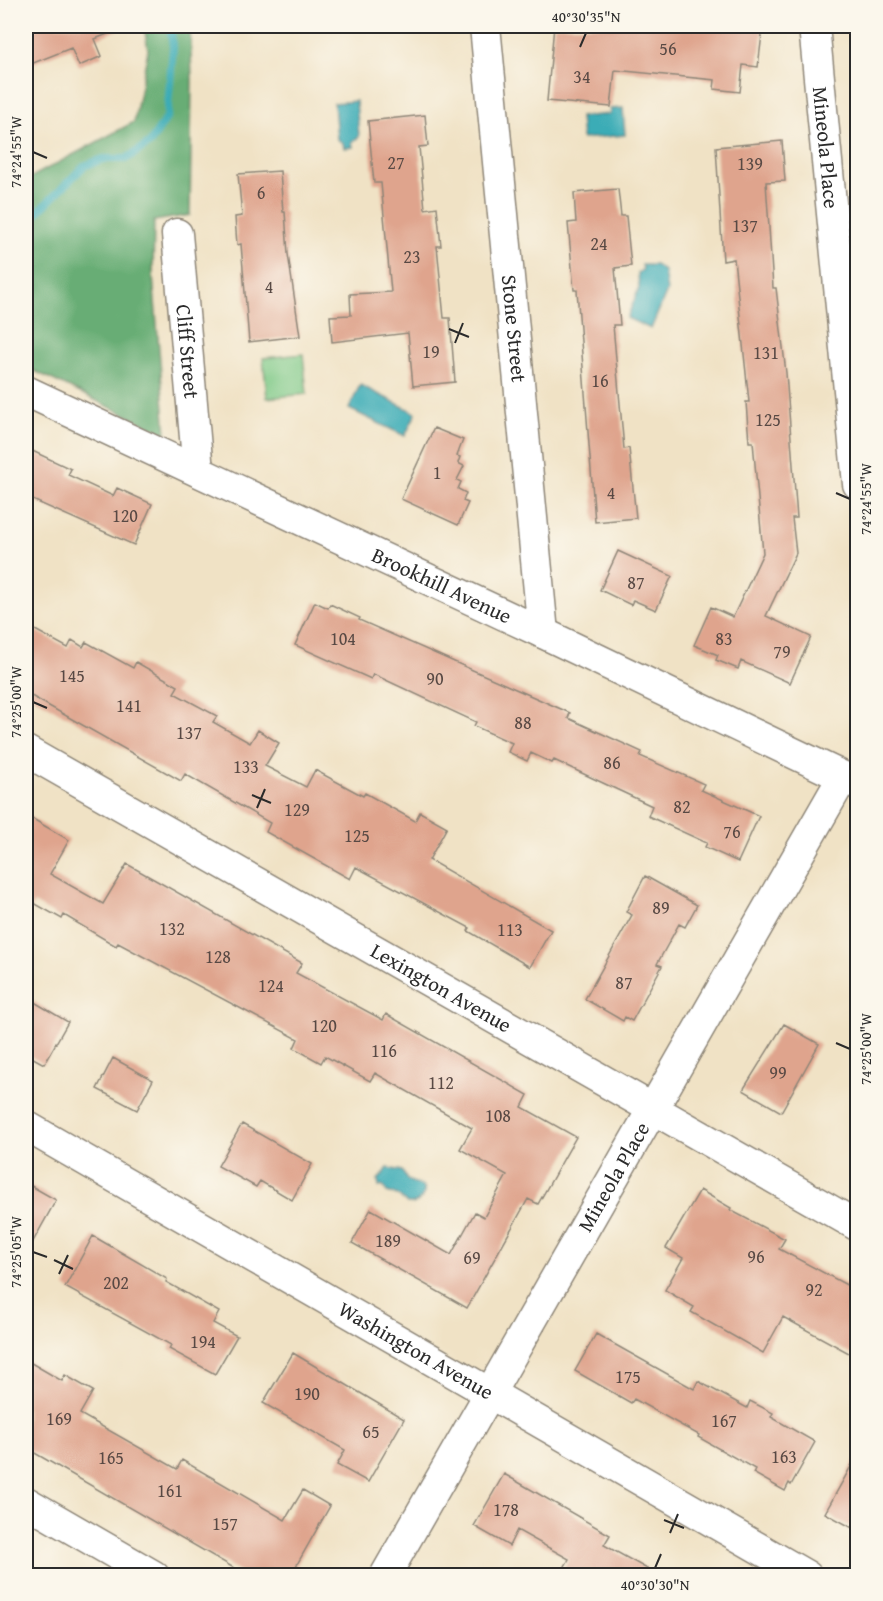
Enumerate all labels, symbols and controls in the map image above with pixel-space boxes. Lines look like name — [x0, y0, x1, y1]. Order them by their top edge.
text: 40°30'35"N — [552, 6, 621, 27]
house number: 56 — [659, 35, 677, 62]
house number: 34 — [573, 63, 591, 90]
street label: Mineola Place — [805, 85, 847, 210]
text: 74°24'55"W — [5, 116, 26, 188]
house number: 27 — [387, 149, 405, 176]
house number: 139 — [737, 150, 763, 177]
house number: 6 — [257, 179, 265, 206]
house number: 137 — [732, 212, 758, 239]
house number: 24 — [590, 230, 608, 257]
house number: 23 — [403, 243, 421, 270]
house number: 4 — [265, 273, 273, 300]
street label: Stone Street — [494, 273, 535, 384]
street label: Cliff Street — [168, 303, 208, 401]
house number: 19 — [422, 338, 440, 365]
house number: 131 — [753, 339, 779, 366]
house number: 16 — [591, 367, 609, 394]
house number: 125 — [755, 406, 781, 433]
house number: 1 — [433, 459, 441, 486]
text: 74°24'55"W — [855, 463, 876, 535]
house number: 4 — [607, 479, 615, 506]
house number: 120 — [112, 502, 138, 529]
street label: Brookhill Avenue — [367, 539, 517, 631]
house number: 87 — [627, 569, 645, 596]
house number: 104 — [330, 625, 356, 652]
house number: 83 — [715, 625, 733, 652]
house number: 79 — [773, 638, 791, 665]
house number: 145 — [59, 662, 85, 689]
house number: 90 — [426, 665, 444, 692]
text: 74°25'00"W — [5, 666, 26, 738]
house number: 141 — [116, 692, 142, 719]
house number: 88 — [514, 709, 532, 736]
house number: 137 — [176, 719, 202, 746]
house number: 86 — [603, 749, 621, 776]
house number: 133 — [233, 753, 259, 780]
house number: 82 — [673, 793, 691, 820]
house number: 129 — [284, 796, 310, 823]
house number: 76 — [723, 818, 741, 845]
house number: 125 — [344, 822, 370, 849]
house number: 89 — [652, 894, 670, 921]
house number: 132 — [159, 915, 185, 942]
house number: 113 — [497, 916, 523, 943]
street label: Lexington Avenue — [365, 935, 518, 1040]
house number: 128 — [205, 943, 231, 970]
house number: 87 — [615, 969, 633, 996]
house number: 124 — [258, 972, 284, 999]
house number: 120 — [311, 1012, 337, 1039]
text: 74°25'00"W — [855, 1013, 876, 1085]
house number: 116 — [371, 1037, 397, 1064]
house number: 99 — [769, 1059, 787, 1086]
house number: 112 — [428, 1069, 454, 1096]
house number: 108 — [485, 1102, 511, 1129]
street label: Mineola Place — [569, 1116, 657, 1237]
text: 74°25'05"W — [5, 1216, 26, 1288]
house number: 189 — [375, 1227, 401, 1254]
house number: 96 — [747, 1243, 765, 1270]
house number: 69 — [463, 1244, 481, 1271]
house number: 202 — [103, 1269, 129, 1296]
house number: 92 — [805, 1276, 823, 1303]
street label: Washington Avenue — [333, 1293, 500, 1407]
house number: 194 — [190, 1328, 216, 1355]
house number: 175 — [615, 1363, 641, 1390]
house number: 190 — [294, 1380, 320, 1407]
house number: 169 — [46, 1405, 72, 1432]
house number: 167 — [711, 1407, 737, 1434]
house number: 65 — [362, 1418, 380, 1445]
house number: 163 — [771, 1443, 797, 1470]
house number: 165 — [98, 1444, 124, 1471]
house number: 161 — [157, 1477, 183, 1504]
house number: 178 — [493, 1496, 519, 1523]
house number: 157 — [212, 1510, 238, 1537]
text: 40°30'30"N — [621, 1574, 690, 1595]

